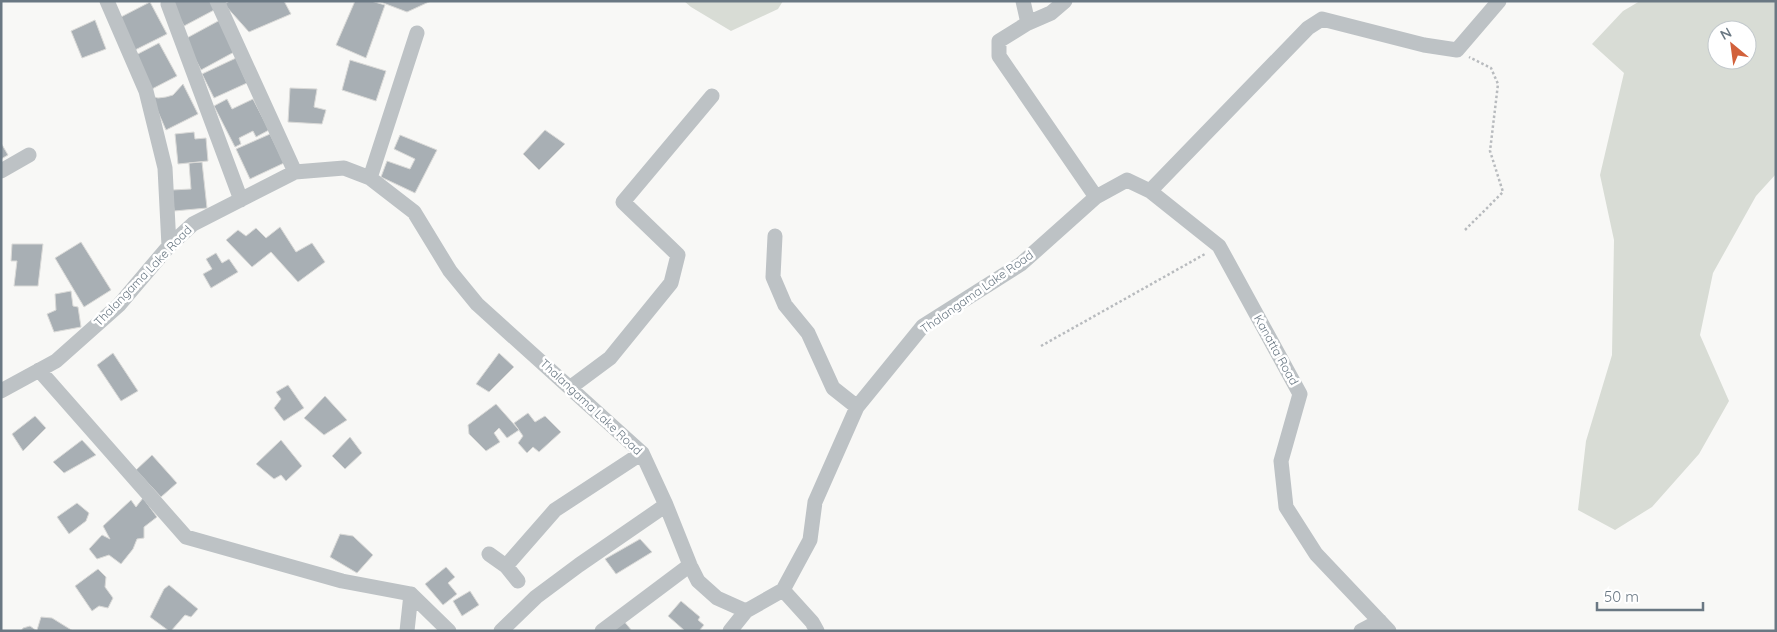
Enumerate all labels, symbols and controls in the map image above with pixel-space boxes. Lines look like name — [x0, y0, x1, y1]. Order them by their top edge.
north arrow — [1707, 20, 1757, 70]
text: N — [1717, 23, 1735, 44]
street label: Thalangama Lake Road — [91, 222, 195, 329]
street label: Thalangama Lake Road — [917, 247, 1036, 336]
street label: Kanatta Road — [1251, 312, 1302, 388]
street label: Thalangama Lake Road — [537, 355, 646, 458]
scale bar — [1597, 580, 1703, 612]
text: 50 m — [1604, 587, 1639, 606]

